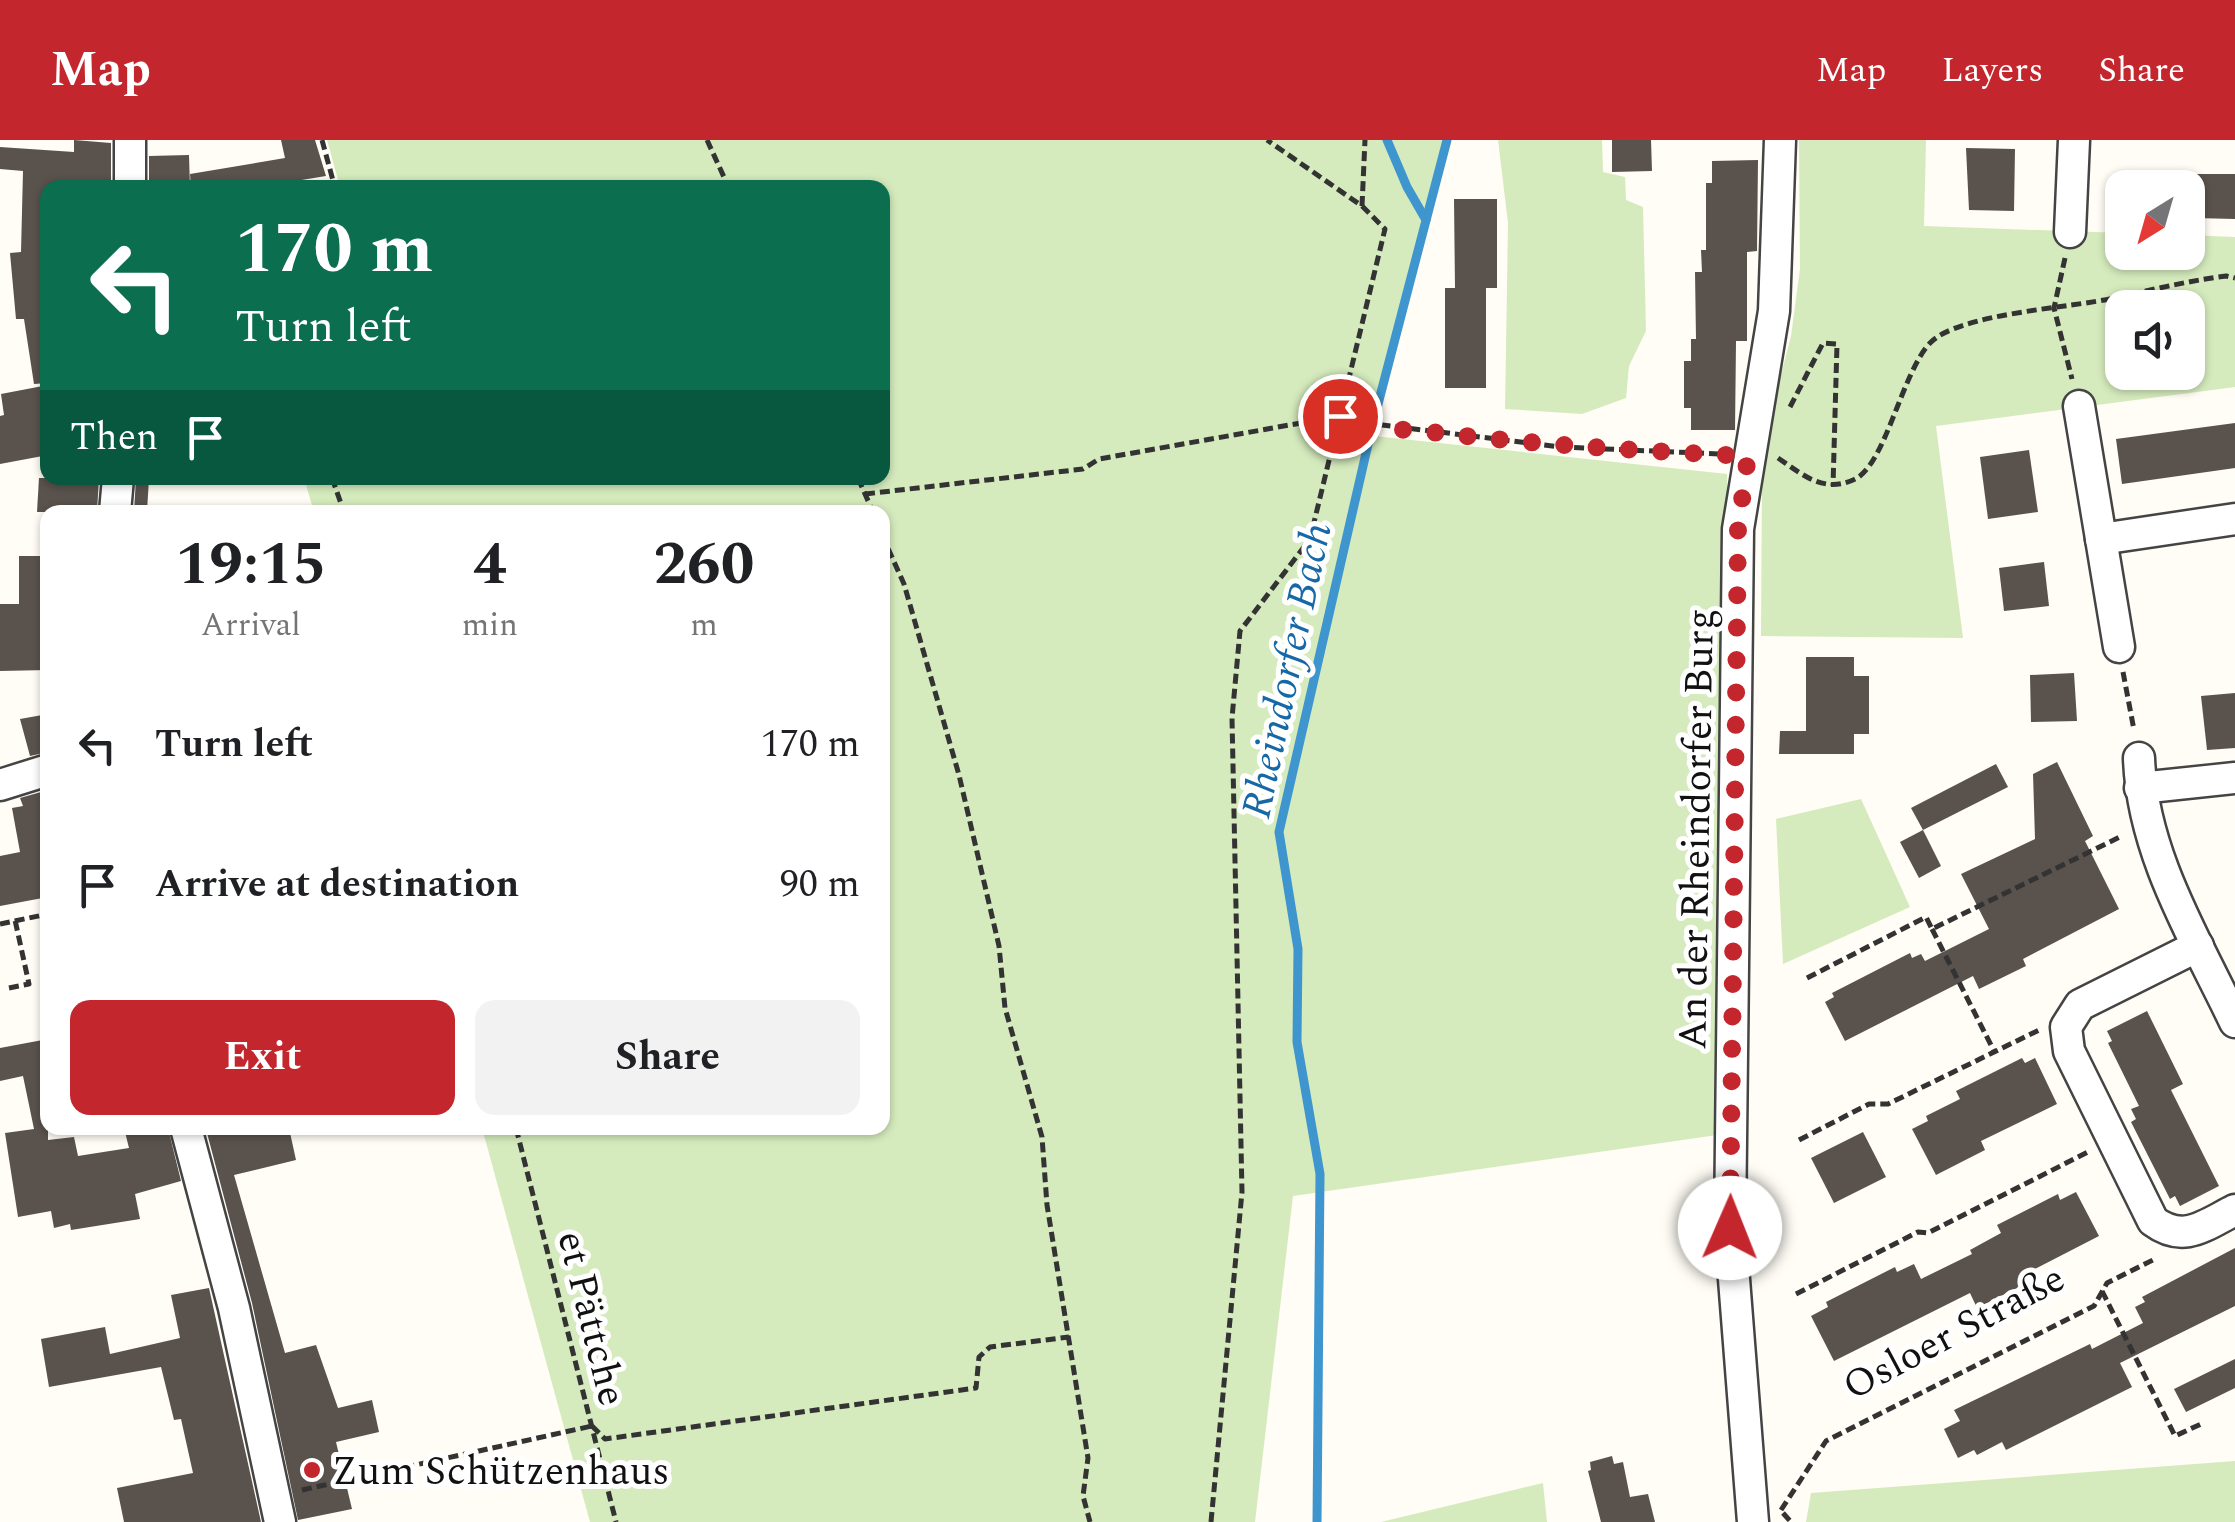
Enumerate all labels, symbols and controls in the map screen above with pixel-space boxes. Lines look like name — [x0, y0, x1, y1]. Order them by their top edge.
text: Map — [50, 34, 151, 107]
text: Map — [1816, 44, 1886, 97]
text: Layers — [1941, 44, 2043, 97]
text: Share — [2098, 44, 2185, 97]
north arrow — [2105, 170, 2205, 270]
map controls — [2105, 170, 2205, 390]
text: 170 m — [235, 197, 433, 303]
icon: left — [70, 220, 200, 350]
button: sound — [2105, 290, 2205, 390]
text: Turn left — [235, 293, 412, 362]
pin — [1298, 374, 1383, 459]
icon: arrive — [1313, 389, 1368, 444]
text: Then — [70, 409, 158, 467]
icon: arrive — [178, 410, 233, 465]
water label: Rheindorfer Bach — [1225, 517, 1350, 824]
text: 19:15 — [176, 519, 326, 611]
text: 4 — [473, 519, 507, 611]
text: 260 — [653, 519, 754, 611]
text: Arrival — [201, 601, 301, 650]
text: min — [462, 601, 518, 650]
text: m — [690, 601, 718, 650]
street label: An der Rheindorfer Burg — [1663, 608, 1732, 1050]
text: Turn left — [155, 716, 313, 774]
text: 170 m — [761, 716, 860, 774]
icon: left — [70, 718, 125, 773]
text: Arrive at destination — [155, 856, 519, 914]
text: 90 m — [780, 856, 860, 914]
icon: arrive — [70, 858, 125, 913]
button: Exit — [70, 1000, 455, 1115]
button: Share — [475, 1000, 860, 1115]
position arrow — [1678, 1176, 1782, 1280]
street label: et Pättche — [539, 1225, 642, 1412]
street label: Osloer Straße — [1832, 1249, 2076, 1417]
place label: Zum Schützenhaus — [332, 1442, 670, 1503]
marker: Zum Schützenhaus — [301, 1459, 323, 1481]

